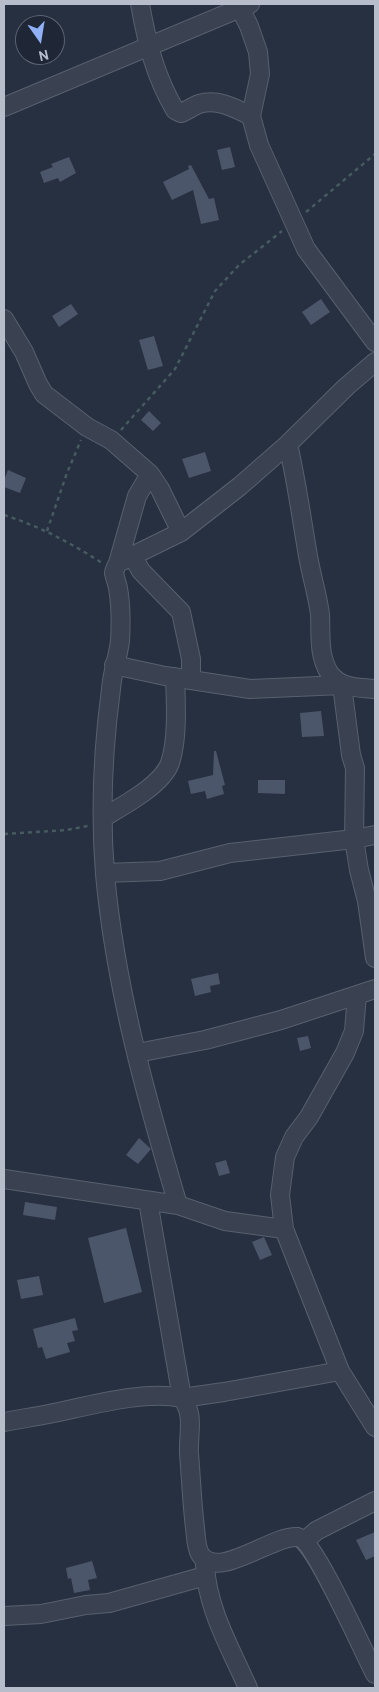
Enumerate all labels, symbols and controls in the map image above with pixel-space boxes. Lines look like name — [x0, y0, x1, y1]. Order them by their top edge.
north arrow — [15, 15, 65, 65]
text: N — [36, 45, 50, 64]

